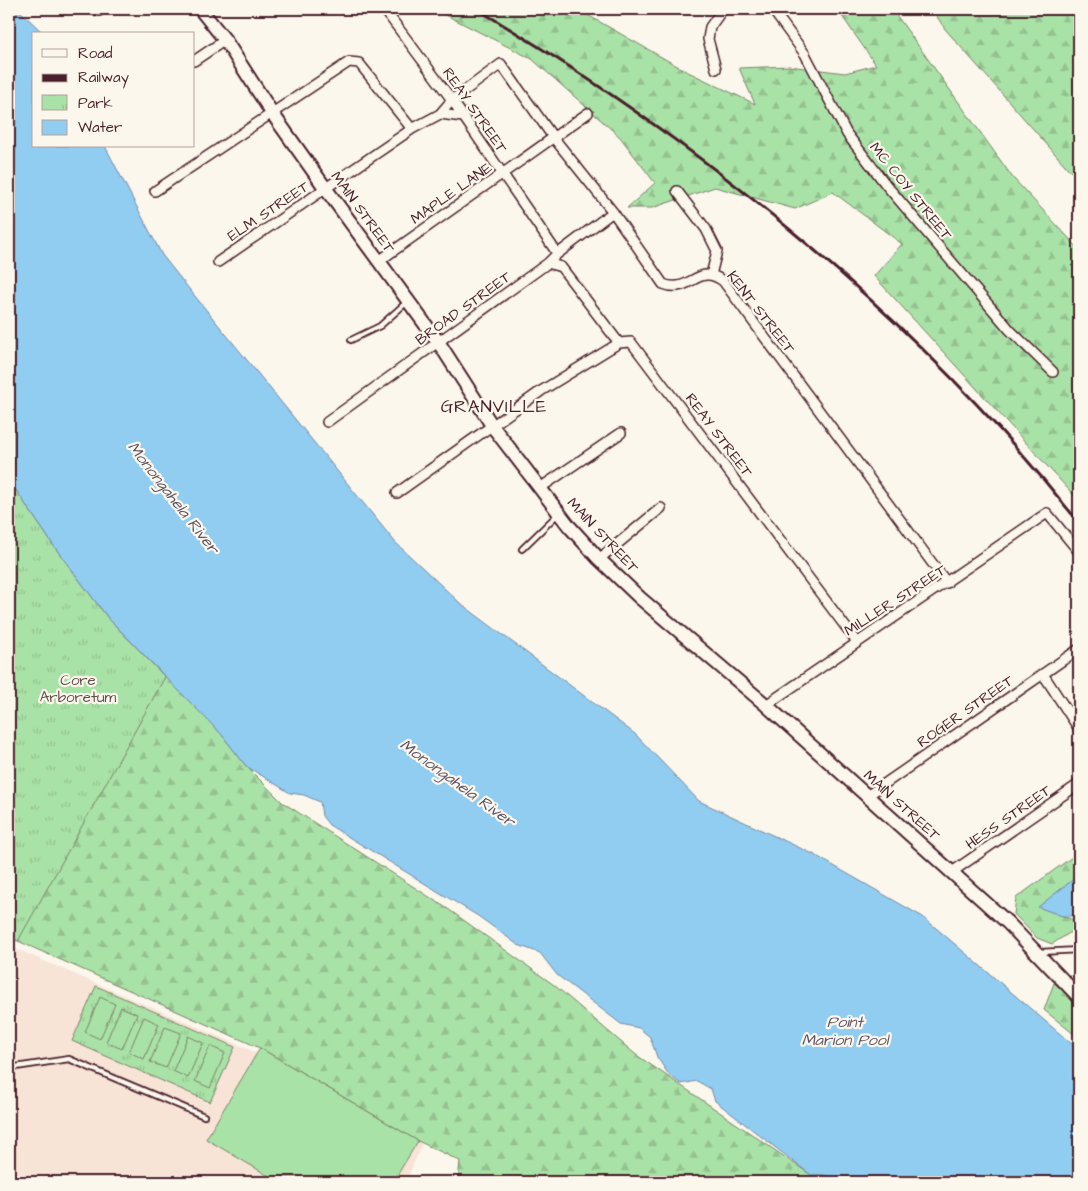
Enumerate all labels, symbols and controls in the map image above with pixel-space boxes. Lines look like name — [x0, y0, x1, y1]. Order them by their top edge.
legend — [32, 32, 195, 148]
text: Road — [78, 43, 113, 64]
street label: REAY STREET — [437, 63, 512, 158]
text: Railway — [78, 67, 129, 89]
text: Park — [78, 93, 113, 114]
text: Water — [78, 117, 122, 138]
street label: MC COY STREET — [865, 138, 957, 245]
street label: MAPLE LANE — [406, 157, 496, 229]
street label: MAIN STREET — [326, 167, 400, 258]
street label: ELM STREET — [223, 176, 314, 247]
street label: BROAD STREET — [411, 266, 516, 350]
street label: KENT STREET — [722, 267, 800, 358]
street label: REAY STREET — [680, 389, 757, 482]
district label: GRANVILLE — [441, 394, 547, 419]
water label: Monongahela River — [122, 437, 225, 561]
street label: MAIN STREET — [562, 493, 644, 578]
street label: MILLER STREET — [840, 559, 951, 641]
park label: Core Arboretum — [40, 670, 117, 708]
street label: ROGER STREET — [913, 670, 1018, 753]
water label: Monongahela River — [395, 734, 521, 834]
street label: MAIN STREET — [859, 765, 945, 846]
street label: HESS STREET — [961, 780, 1056, 855]
water label: Point Marion Pool — [802, 1011, 891, 1051]

